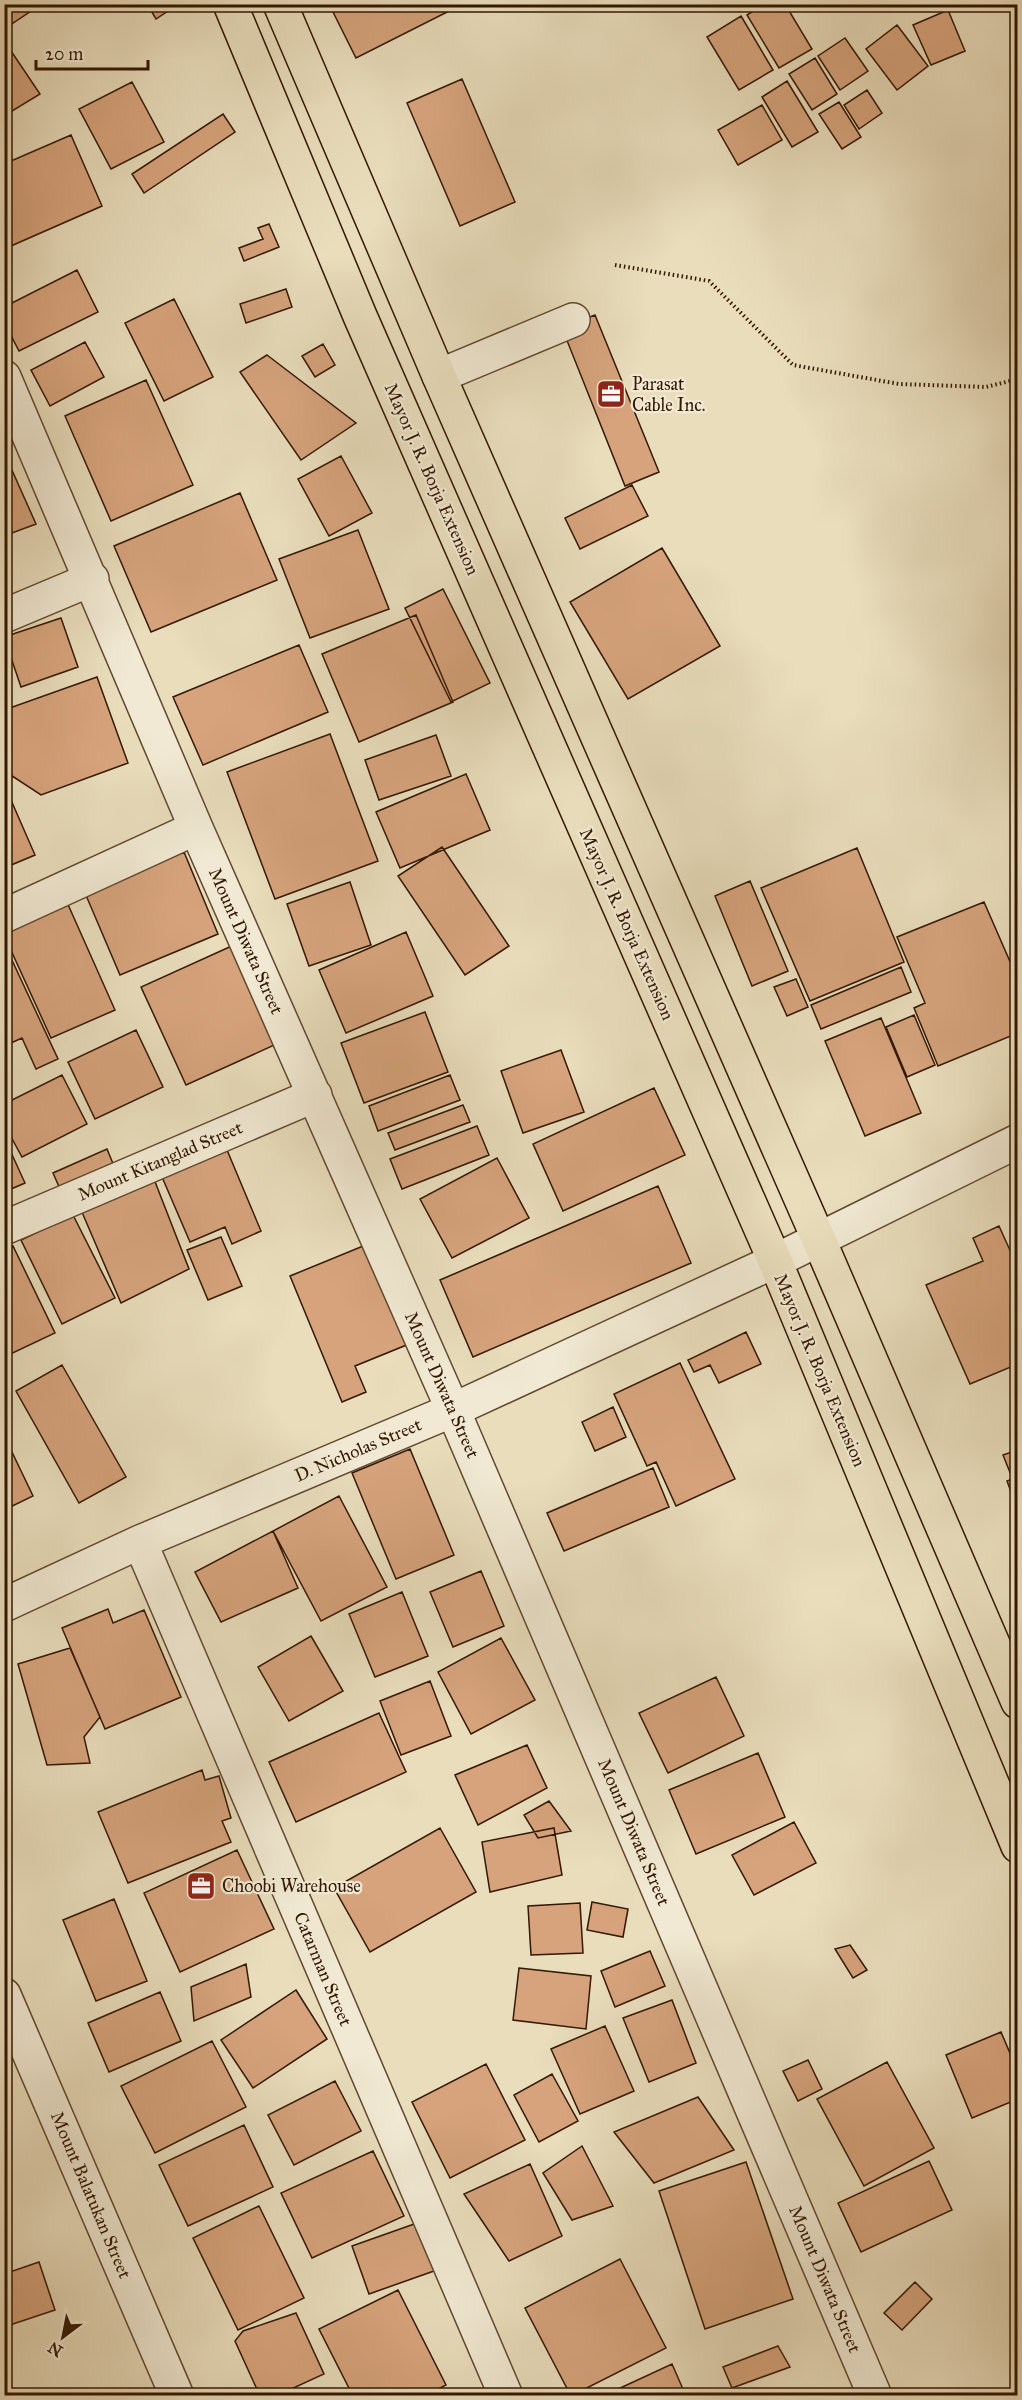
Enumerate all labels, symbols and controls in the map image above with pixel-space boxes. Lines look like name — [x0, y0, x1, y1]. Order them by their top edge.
scale bar — [36, 33, 148, 71]
text: 20 m — [45, 43, 83, 65]
place label: Parasat Cable Inc. — [632, 373, 706, 416]
office icon: Parasat Cable Inc. — [595, 378, 627, 410]
street label: Mayor J. R. Borja Extension — [379, 380, 484, 579]
street label: Mayor J. R. Borja Extension — [574, 825, 679, 1024]
street label: Mount Diwata Street — [204, 864, 288, 1018]
street label: Mount Kitanglad Street — [74, 1116, 247, 1207]
street label: Mayor J. R. Borja Extension — [768, 1270, 871, 1470]
street label: Mount Diwata Street — [400, 1308, 484, 1462]
street label: D. Nicholas Street — [291, 1413, 425, 1487]
street label: Mount Diwata Street — [593, 1755, 675, 1910]
office icon: Choobi Warehouse — [185, 1870, 217, 1902]
place label: Choobi Warehouse — [222, 1875, 361, 1897]
street label: Catarman Street — [289, 1909, 357, 2030]
street label: Mount Balatukan Street — [46, 2108, 136, 2282]
street label: Mount Diwata Street — [784, 2202, 866, 2357]
north arrow — [33, 2307, 93, 2367]
text: N — [44, 2337, 66, 2361]

